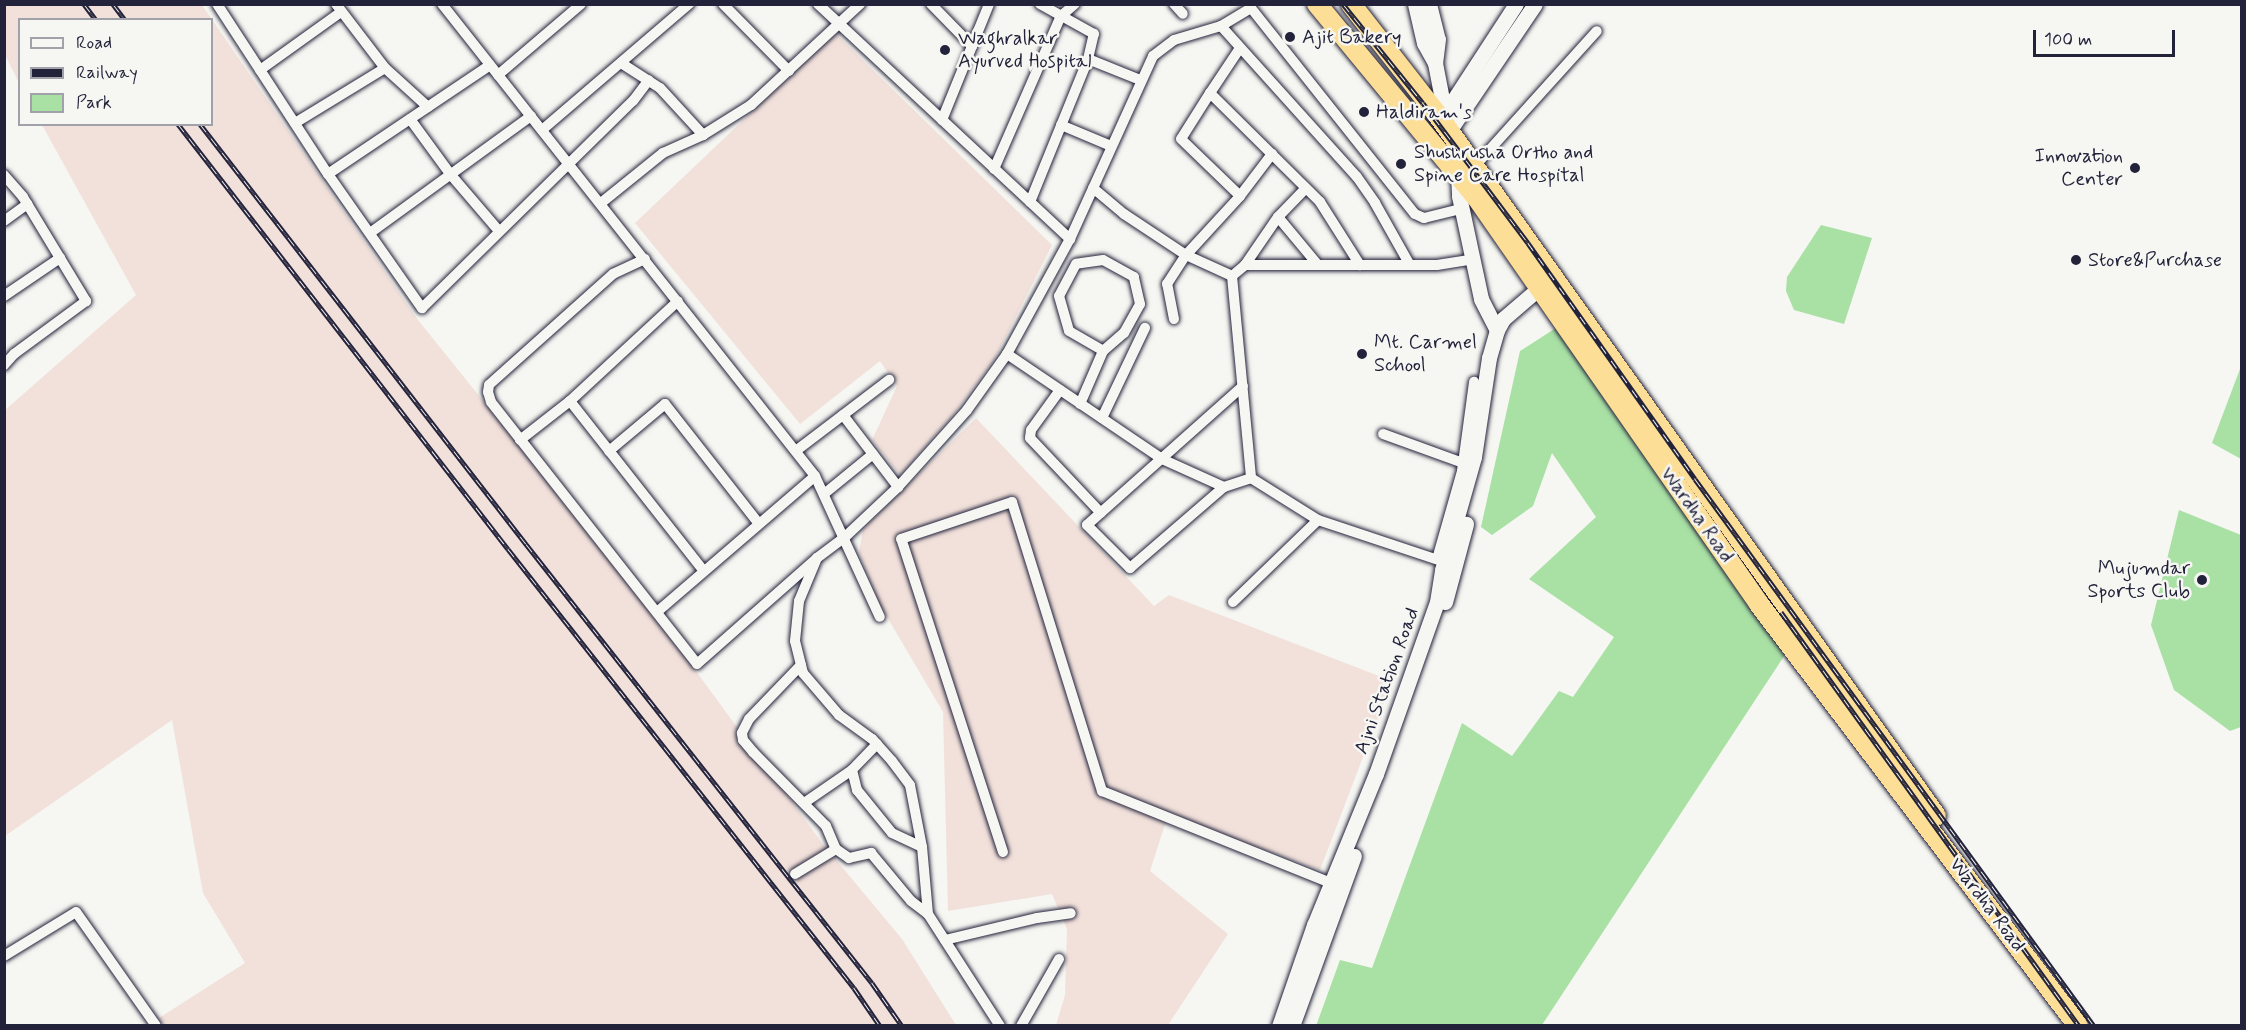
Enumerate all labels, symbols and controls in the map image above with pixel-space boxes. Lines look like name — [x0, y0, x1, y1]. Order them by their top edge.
legend — [18, 18, 213, 126]
scale bar — [2036, 18, 2178, 56]
place label: Ajit Bakery — [1302, 25, 1401, 49]
place label: Waghralkar Ayurved Hospital — [958, 27, 1100, 74]
text: 100 m — [2044, 28, 2092, 52]
marker: Ajit Bakery — [1283, 30, 1297, 44]
text: Road — [76, 31, 112, 55]
marker: Waghralkar Ayurved Hospital — [936, 41, 954, 59]
text: Railway — [76, 61, 138, 85]
text: Park — [76, 91, 112, 115]
place label: Haldiram's — [1376, 100, 1472, 124]
marker: Haldiram's — [1357, 105, 1371, 119]
place label: Shushrusha Ortho and Spine Care Hospital — [1414, 140, 1594, 187]
place label: Innovation Center — [2034, 144, 2123, 191]
marker: Shushrusha Ortho and Spine Care Hospital — [1392, 155, 1410, 173]
marker: Innovation Center — [2128, 161, 2142, 175]
place label: Store&Purchase — [2088, 248, 2222, 272]
marker: Store&Purchase — [2069, 253, 2083, 267]
place label: Mt. Carmel School — [1374, 330, 1477, 377]
marker: Mt. Carmel School — [1355, 347, 1369, 361]
street label: Wardha Road — [1655, 462, 1739, 568]
place label: Mujumdar Sports Club — [2087, 556, 2190, 603]
marker: Mujumdar Sports Club — [2195, 573, 2209, 587]
street label: Ajni Station Road — [1351, 608, 1423, 754]
street label: Wardha Road — [1944, 853, 2030, 957]

